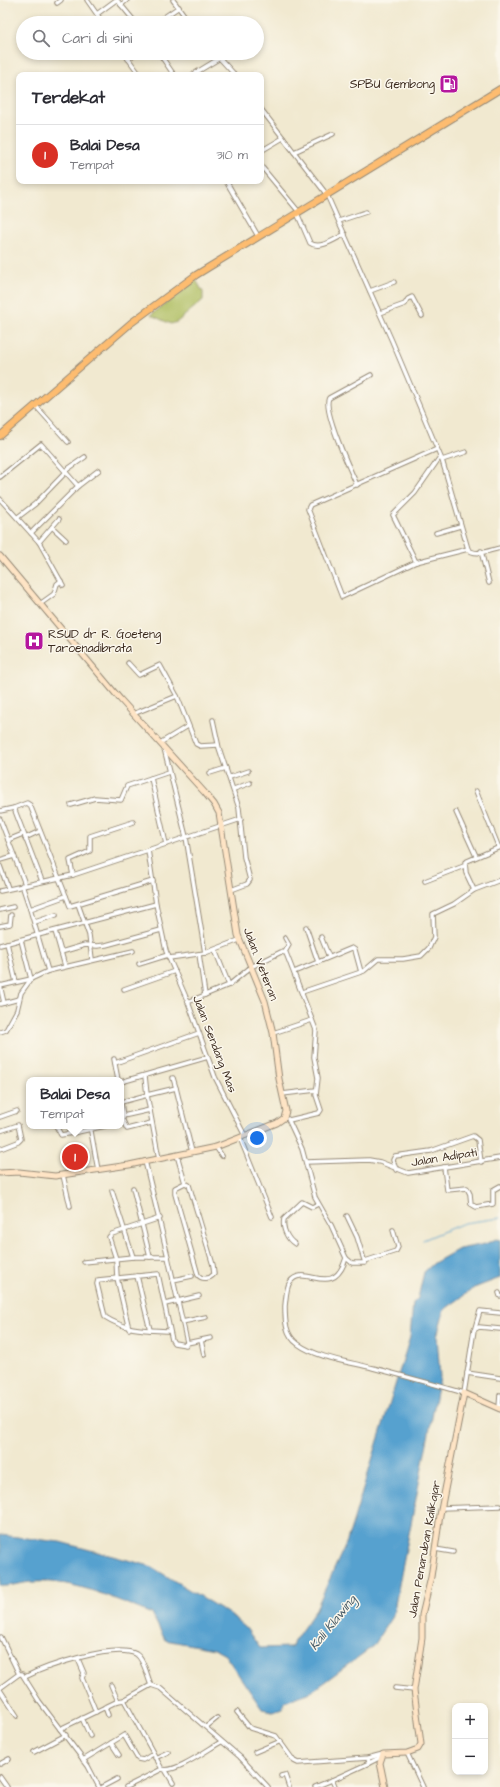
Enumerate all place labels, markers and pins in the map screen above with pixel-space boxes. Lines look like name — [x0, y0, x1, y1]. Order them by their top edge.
fuel station icon: SPBU Gembong — [438, 73, 460, 95]
place label: SPBU Gembong — [350, 76, 435, 94]
place label: RSUD dr R. Goeteng Taroenadibrata — [48, 626, 161, 657]
hospital icon: RSUD dr R. Goeteng Taroenadibrata — [23, 630, 45, 652]
pin: 1 — [62, 1142, 88, 1172]

